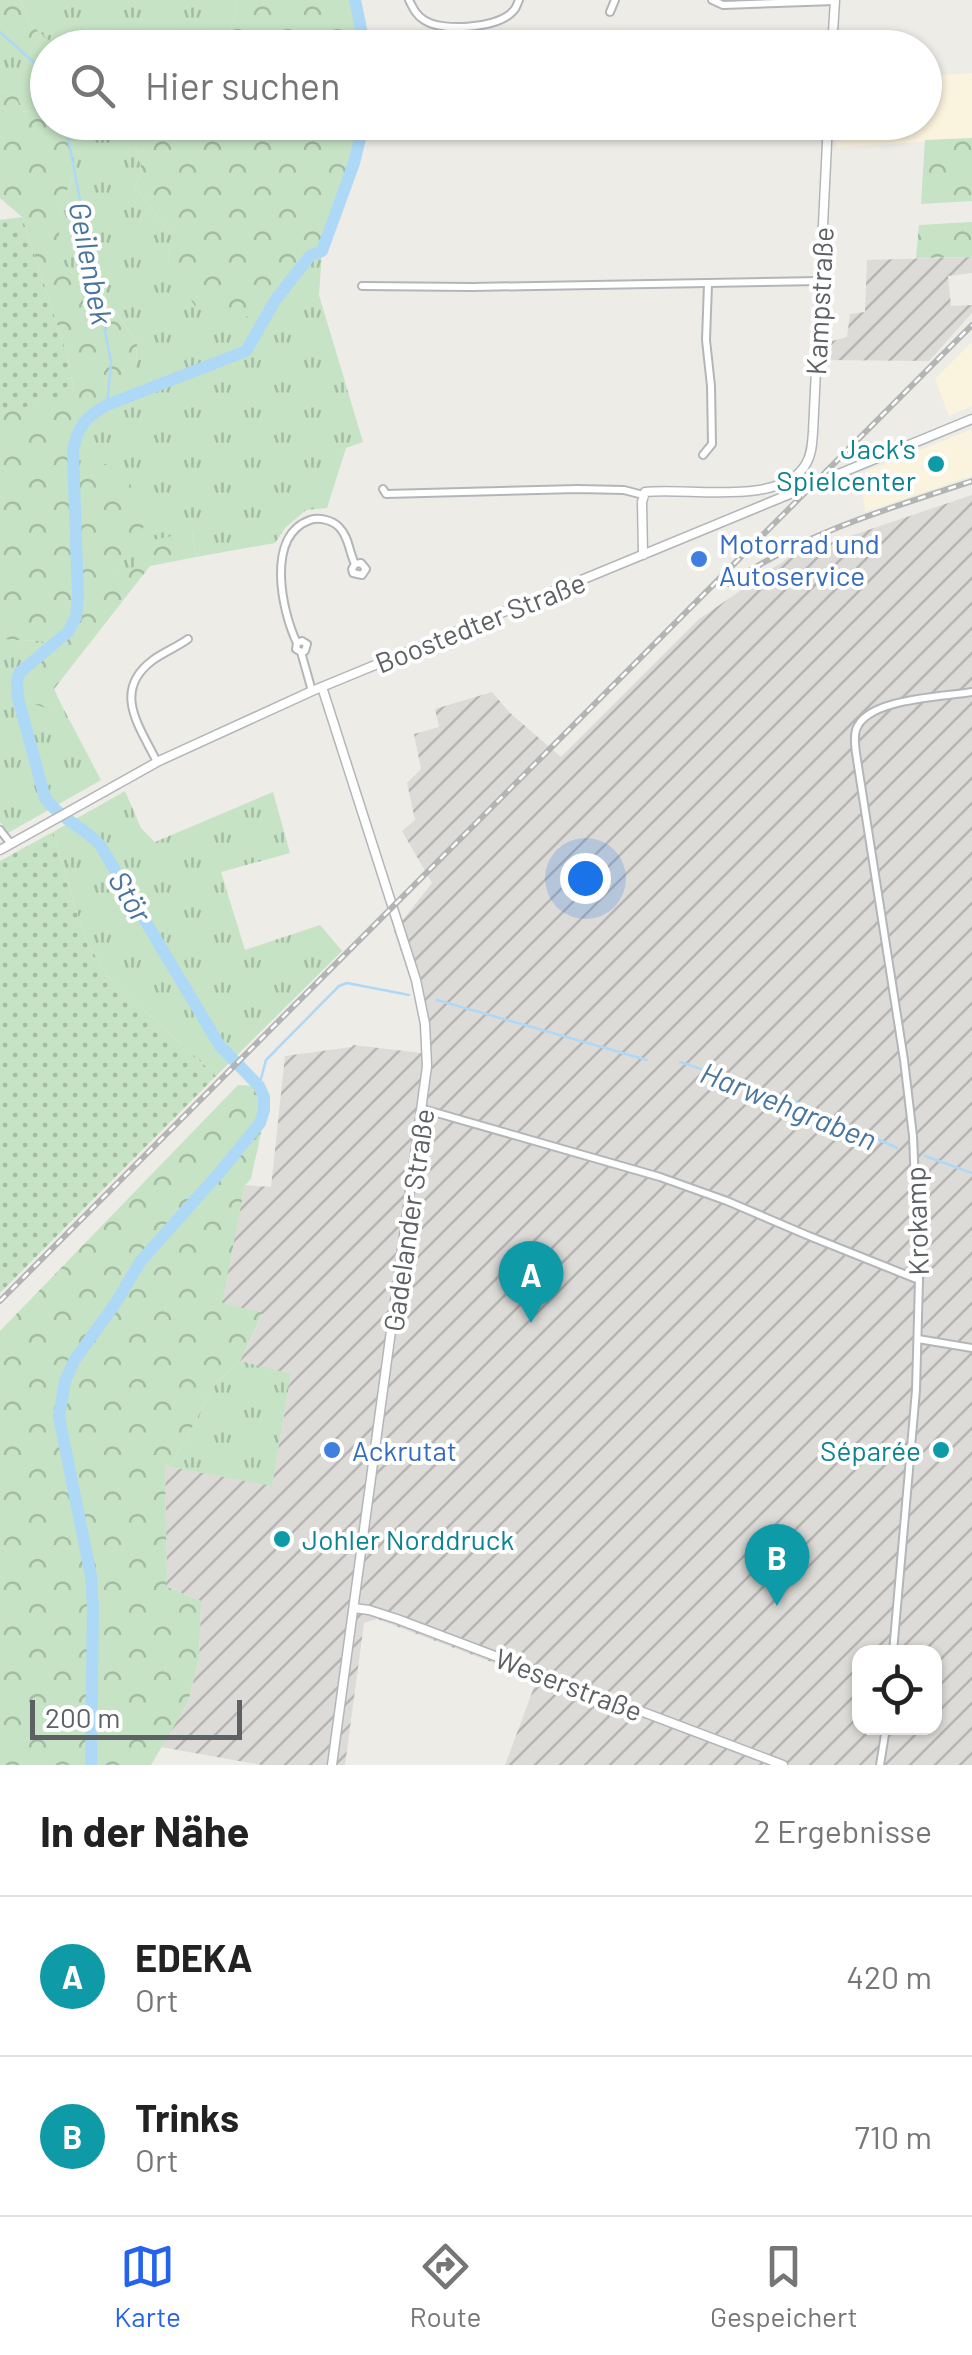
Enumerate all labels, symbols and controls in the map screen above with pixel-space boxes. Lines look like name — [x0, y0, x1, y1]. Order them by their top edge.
search box — [30, 30, 942, 140]
icon: search — [65, 58, 120, 113]
text: Hier suchen — [145, 62, 341, 108]
water label: Geilenbek — [62, 199, 122, 328]
street label: Kampstraße — [798, 226, 840, 376]
place label: Jack's Spielcenter — [776, 431, 916, 497]
marker: Jack's Spielcenter — [925, 453, 947, 475]
place label: Motorrad und Autoservice — [719, 526, 880, 592]
marker: Motorrad und Autoservice — [688, 548, 710, 570]
street label: Boostedter Straße — [370, 564, 590, 680]
your location — [560, 853, 611, 904]
water label: Stör — [102, 864, 161, 929]
water label: Harwehgraben — [696, 1053, 882, 1157]
street label: Gadelander Straße — [376, 1106, 440, 1334]
street label: Krokamp — [897, 1166, 935, 1276]
pin: A — [498, 1240, 564, 1323]
place label: Ackrutat — [352, 1433, 457, 1467]
place label: Séparée — [820, 1433, 921, 1467]
marker: Ackrutat — [321, 1439, 343, 1461]
marker: Séparée — [930, 1439, 952, 1461]
place label: Johler Norddruck — [302, 1522, 514, 1556]
pin: B — [744, 1524, 810, 1606]
marker: Johler Norddruck — [271, 1528, 293, 1550]
street label: Weserstraße — [491, 1640, 647, 1728]
map controls — [852, 1645, 942, 1735]
button: locate — [852, 1645, 942, 1735]
scale bar — [30, 1695, 242, 1740]
text: 200 m — [45, 1700, 120, 1734]
text: In der Nähe — [40, 1805, 249, 1855]
text: 2 Ergebnisse — [753, 1811, 932, 1849]
text: EDEKA — [135, 1934, 253, 1980]
text: A — [62, 1957, 83, 1995]
text: 420 m — [846, 1957, 932, 1995]
text: Ort — [135, 1980, 179, 2018]
text: Trinks — [135, 2094, 239, 2140]
text: B — [63, 2117, 82, 2155]
text: 710 m — [855, 2117, 932, 2155]
text: Ort — [135, 2140, 179, 2178]
tab: Karte — [114, 2239, 181, 2333]
tab: Route — [409, 2239, 481, 2333]
tab: Gespeichert — [710, 2239, 858, 2333]

